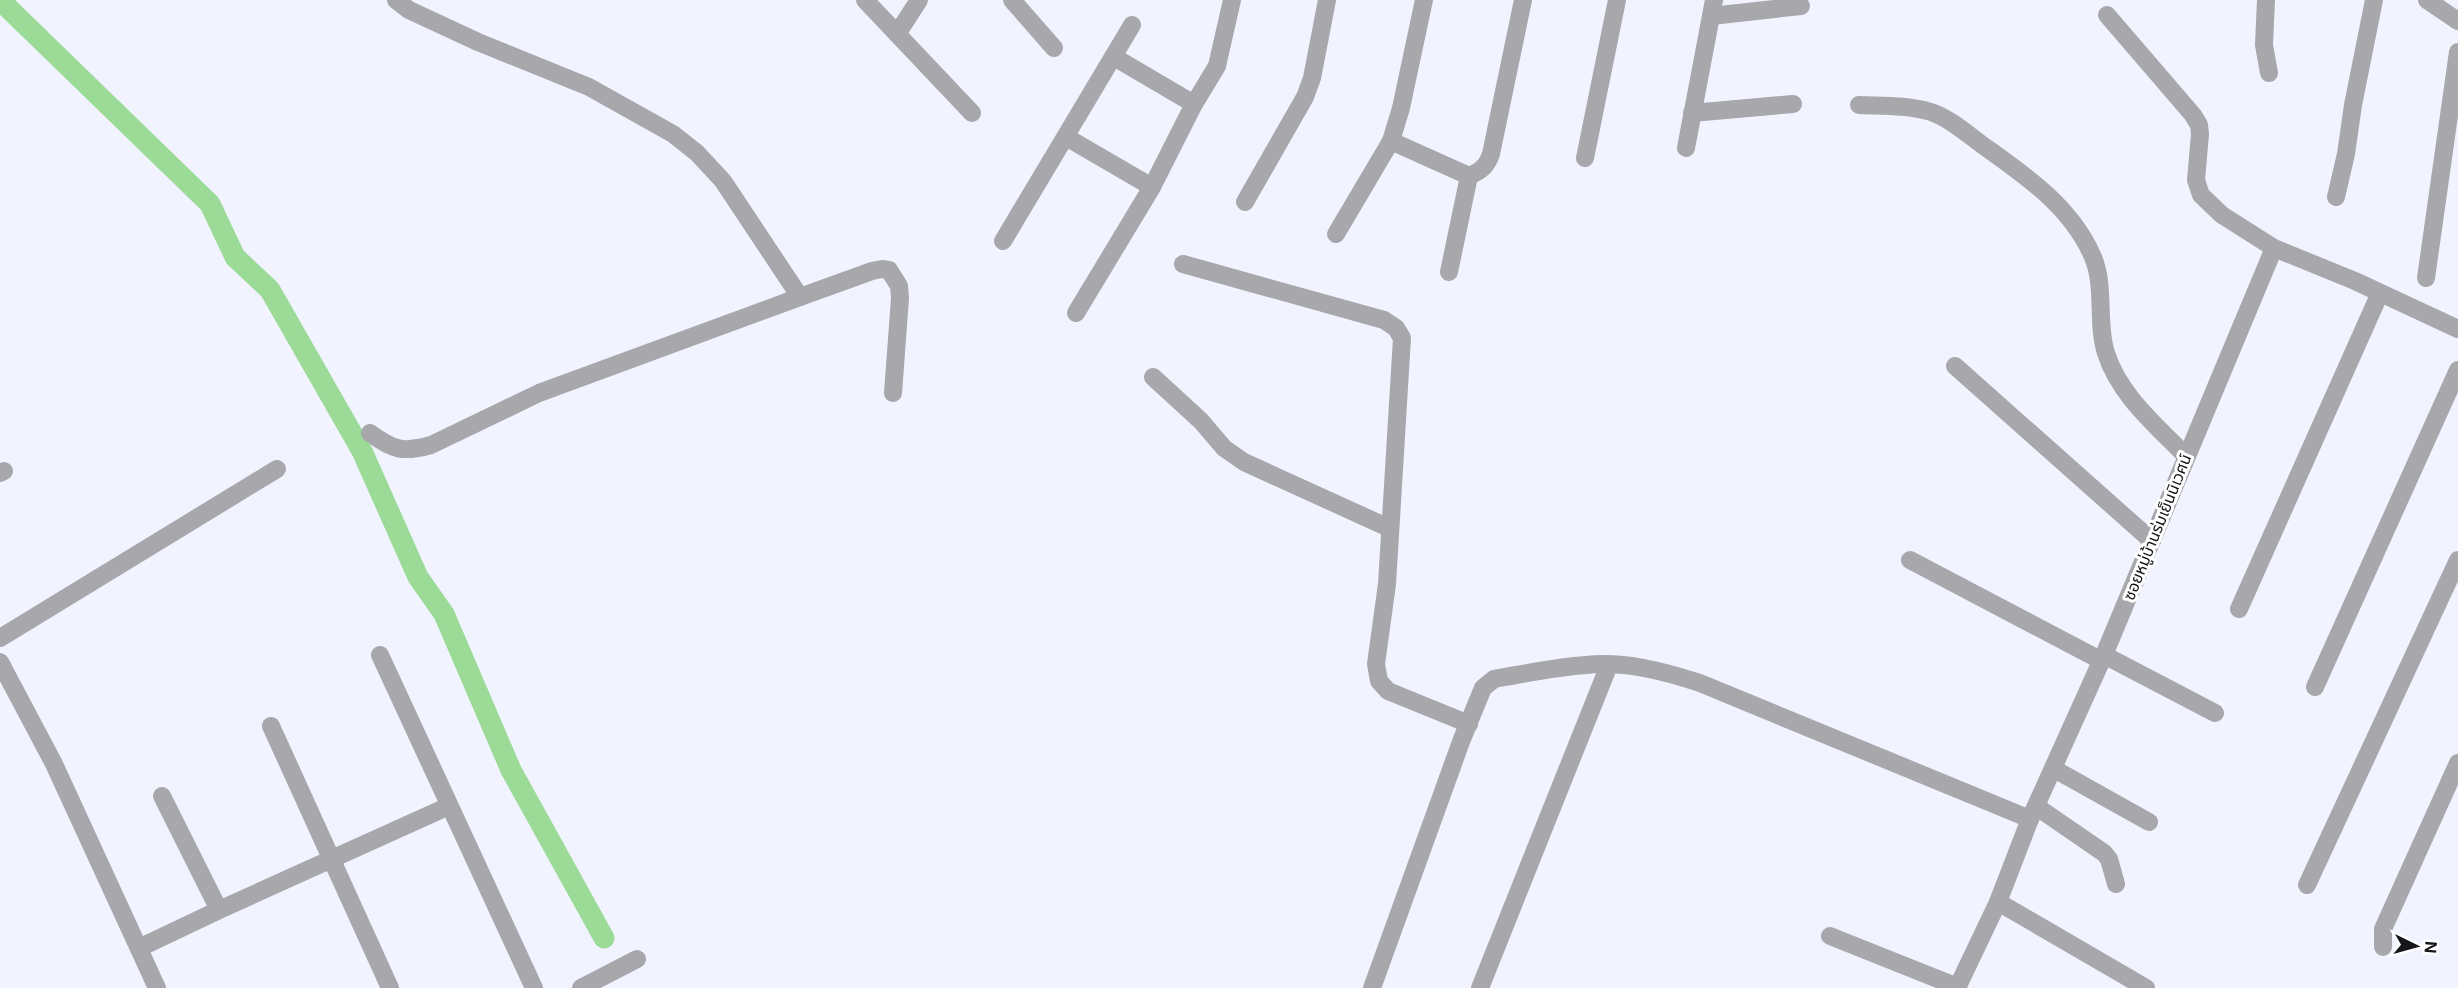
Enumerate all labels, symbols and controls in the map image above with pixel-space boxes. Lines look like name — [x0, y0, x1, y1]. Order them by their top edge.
street label: ซอยหมู่บ้านร่มเย็นนิเวศน์ — [2118, 451, 2196, 603]
north arrow — [2386, 916, 2446, 976]
text: N — [2420, 940, 2441, 954]

